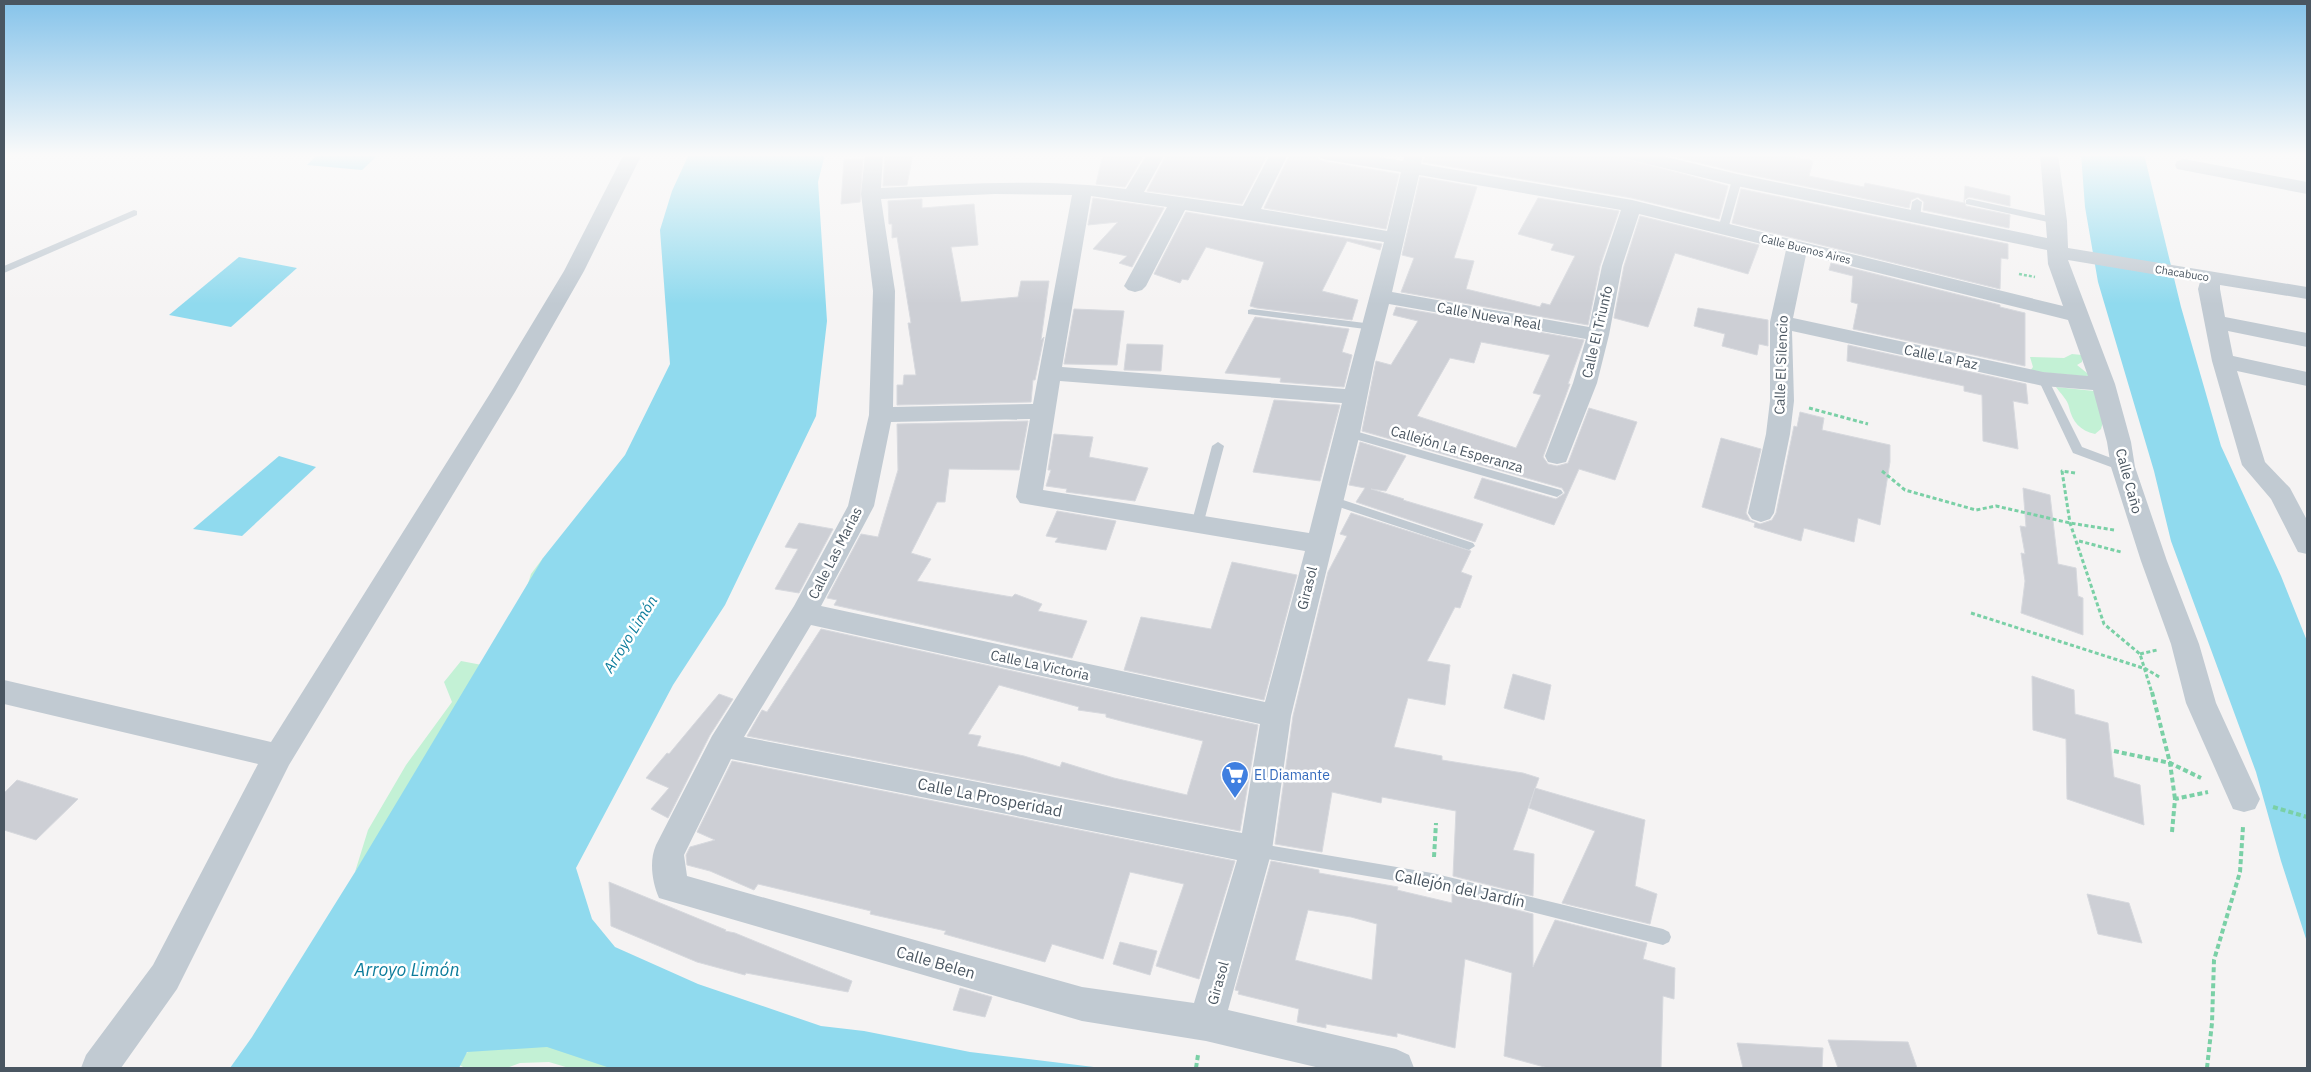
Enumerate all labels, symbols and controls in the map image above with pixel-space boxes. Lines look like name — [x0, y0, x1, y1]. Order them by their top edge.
street label: Calle Buenos Aires — [1760, 231, 1852, 267]
street label: Chacabuco — [2154, 262, 2210, 284]
street label: Calle El Triunfo — [1578, 284, 1616, 380]
street label: Calle Nueva Real — [1436, 298, 1543, 334]
street label: Calle El Silencio — [1770, 315, 1792, 415]
street label: Calle La Paz — [1903, 340, 1980, 374]
street label: Callejón La Esperanza — [1389, 421, 1526, 477]
street label: Calle Caño — [2112, 446, 2146, 516]
street label: Calle Las Marias — [804, 504, 866, 602]
street label: Girasol — [1293, 564, 1321, 612]
water label: Arroyo Limón — [598, 592, 661, 677]
street label: Calle La Victoria — [989, 646, 1091, 684]
supermarket icon: El Diamante — [1220, 760, 1250, 799]
place label: El Diamante — [1254, 766, 1330, 784]
street label: Calle La Prosperidad — [916, 773, 1064, 821]
street label: Callejón del Jardín — [1393, 864, 1527, 912]
street label: Calle Belen — [894, 941, 978, 983]
water label: Arroyo Limón — [353, 958, 460, 981]
street label: Girasol — [1203, 959, 1233, 1007]

